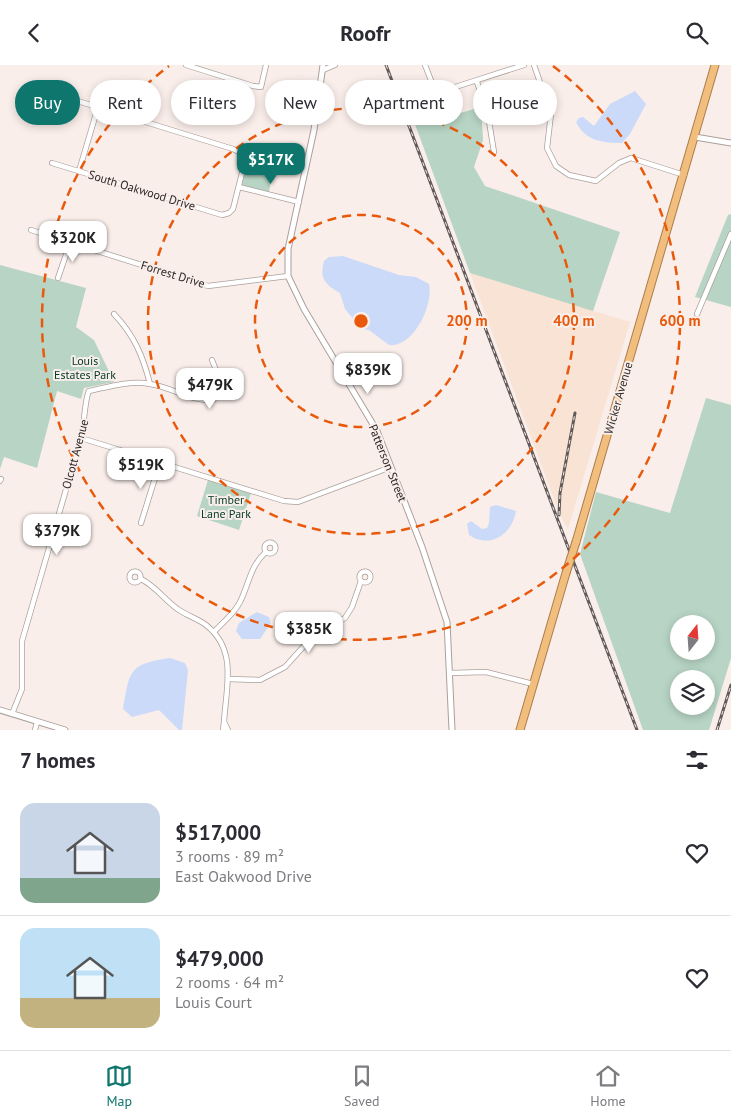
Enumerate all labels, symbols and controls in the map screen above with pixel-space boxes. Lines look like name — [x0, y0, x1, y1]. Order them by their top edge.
icon: back — [20, 19, 48, 47]
text: Roofr — [340, 19, 391, 47]
icon: search — [683, 19, 711, 47]
chip: Buy — [15, 80, 80, 125]
chip: Rent — [90, 80, 161, 125]
chip: Filters — [171, 80, 255, 125]
chip: New — [265, 80, 335, 125]
chip: Apartment — [345, 80, 463, 125]
chip: House — [473, 80, 557, 125]
pin: $517K — [236, 143, 306, 185]
text: $517K — [248, 149, 294, 169]
street label: South Oakwood Drive — [87, 167, 197, 213]
pin: $320K — [38, 221, 108, 263]
text: $320K — [50, 227, 96, 247]
street label: Forrest Drive — [139, 257, 207, 291]
text: 200 m — [446, 311, 488, 330]
text: 400 m — [553, 311, 595, 330]
text: 600 m — [659, 311, 701, 330]
centre of rings — [352, 312, 370, 330]
park label: Louis Estates Park — [54, 353, 116, 382]
pin: $839K — [333, 353, 403, 395]
text: $839K — [345, 359, 391, 379]
street label: Wicker Avenue — [601, 360, 635, 436]
pin: $479K — [175, 367, 245, 410]
text: $479K — [187, 374, 233, 394]
street label: Olcott Avenue — [58, 417, 92, 491]
street label: Patterson Street — [366, 422, 410, 504]
pin: $519K — [106, 447, 176, 490]
text: $519K — [118, 454, 164, 474]
park label: Timber Lane Park — [201, 492, 251, 521]
pin: $379K — [22, 513, 92, 556]
text: $379K — [34, 520, 80, 540]
pin: $385K — [274, 611, 344, 654]
north arrow — [670, 615, 715, 660]
map controls — [670, 615, 715, 715]
text: $385K — [286, 618, 332, 638]
button: layers — [670, 670, 715, 715]
icon: filters — [683, 746, 711, 774]
text: 7 homes — [20, 747, 95, 774]
text: $517,000 — [175, 819, 261, 846]
icon: home — [60, 823, 120, 883]
icon: heart — [683, 839, 711, 867]
text: 3 rooms · 89 m² — [175, 846, 284, 866]
text: East Oakwood Drive — [175, 866, 312, 886]
text: $479,000 — [175, 945, 264, 972]
icon: home — [60, 948, 120, 1008]
icon: heart — [683, 964, 711, 992]
text: 2 rooms · 64 m² — [175, 972, 284, 992]
text: Louis Court — [175, 992, 252, 1012]
tab: Map — [105, 1062, 133, 1110]
tab: Saved — [344, 1062, 380, 1110]
tab: Home — [590, 1062, 626, 1110]

